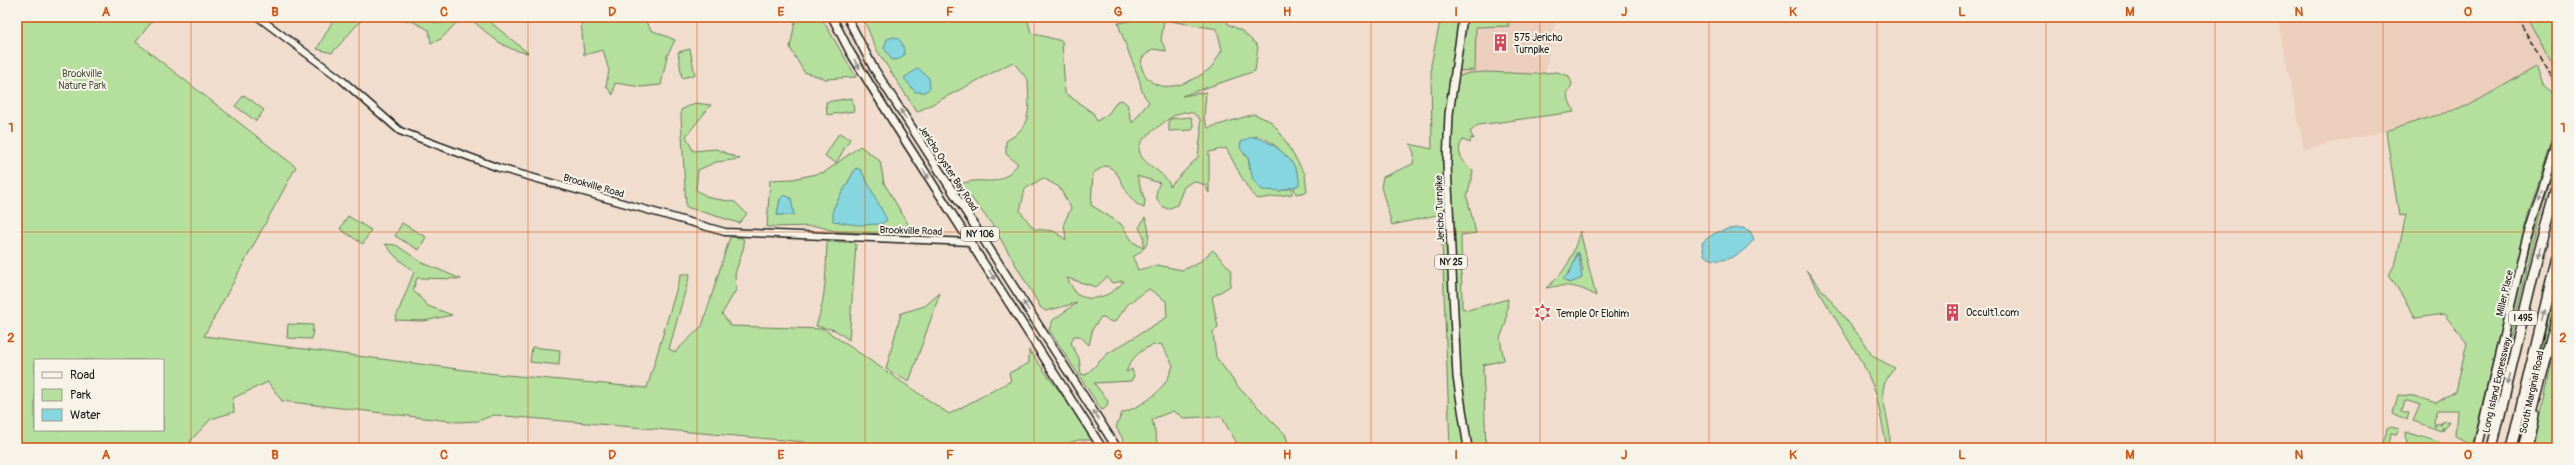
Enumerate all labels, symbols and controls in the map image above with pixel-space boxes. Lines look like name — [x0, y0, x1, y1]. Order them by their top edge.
text: A — [102, 4, 111, 20]
text: B — [271, 4, 279, 20]
text: C — [440, 4, 448, 20]
text: D — [608, 4, 616, 20]
text: E — [778, 4, 785, 20]
text: F — [946, 4, 954, 20]
text: G — [1114, 4, 1123, 20]
text: H — [1283, 4, 1291, 20]
text: I — [1454, 4, 1458, 20]
text: J — [1621, 4, 1627, 20]
text: K — [1789, 4, 1797, 20]
text: L — [1958, 4, 1966, 20]
text: M — [2125, 4, 2135, 20]
text: N — [2295, 4, 2304, 20]
text: O — [2464, 4, 2473, 20]
place label: 575 Jericho Turnpike — [1514, 32, 1563, 56]
building icon: 575 Jericho Turnpike — [1491, 33, 1511, 53]
one-way arrow — [854, 58, 861, 70]
park label: Brookville Nature Park — [58, 68, 107, 92]
one-way arrow — [899, 109, 907, 119]
text: 1 — [8, 120, 14, 136]
text: 1 — [2560, 120, 2566, 136]
street label: Jericho Oyster Bay Road — [916, 123, 980, 214]
one-way arrow — [923, 168, 930, 180]
street label: Brookville Road — [562, 172, 626, 200]
street label: Jericho Turnpike — [1433, 175, 1447, 243]
one-way arrow — [2536, 189, 2542, 201]
street label: Brookville Road — [879, 224, 943, 238]
road number: NY 106 — [961, 227, 999, 241]
one-way arrow — [2536, 247, 2542, 259]
road number: NY 25 — [1435, 255, 1467, 269]
one-way arrow — [988, 269, 995, 281]
street label: Miller Place — [2494, 269, 2516, 317]
one-way arrow — [1022, 301, 1030, 311]
building icon: Occult1.com — [1943, 302, 1963, 322]
synagogue icon: Temple Or Elohim — [1533, 303, 1553, 323]
place label: Occult1.com — [1966, 307, 2019, 319]
place label: Temple Or Elohim — [1556, 308, 1629, 320]
one-way arrow — [2540, 309, 2546, 321]
road number: I 495 — [2509, 311, 2537, 325]
text: 2 — [7, 330, 15, 346]
text: 2 — [2559, 330, 2567, 346]
street label: Long Island Expressway — [2480, 335, 2514, 434]
street label: South Marginal Road — [2517, 349, 2547, 435]
legend — [34, 359, 164, 431]
text: Road — [70, 368, 95, 383]
one-way arrow — [2505, 373, 2511, 385]
text: Park — [70, 388, 91, 403]
text: Water — [70, 408, 101, 423]
one-way arrow — [1092, 410, 1100, 420]
text: A — [102, 447, 111, 463]
text: B — [271, 447, 279, 463]
text: C — [440, 447, 448, 463]
text: D — [608, 447, 616, 463]
text: E — [778, 447, 785, 463]
text: F — [946, 447, 954, 463]
text: G — [1114, 447, 1123, 463]
text: H — [1283, 447, 1291, 463]
text: I — [1454, 447, 1458, 463]
text: J — [1621, 447, 1627, 463]
text: K — [1789, 447, 1797, 463]
text: L — [1958, 447, 1966, 463]
text: M — [2125, 447, 2135, 463]
text: N — [2295, 447, 2304, 463]
text: O — [2464, 447, 2473, 463]

